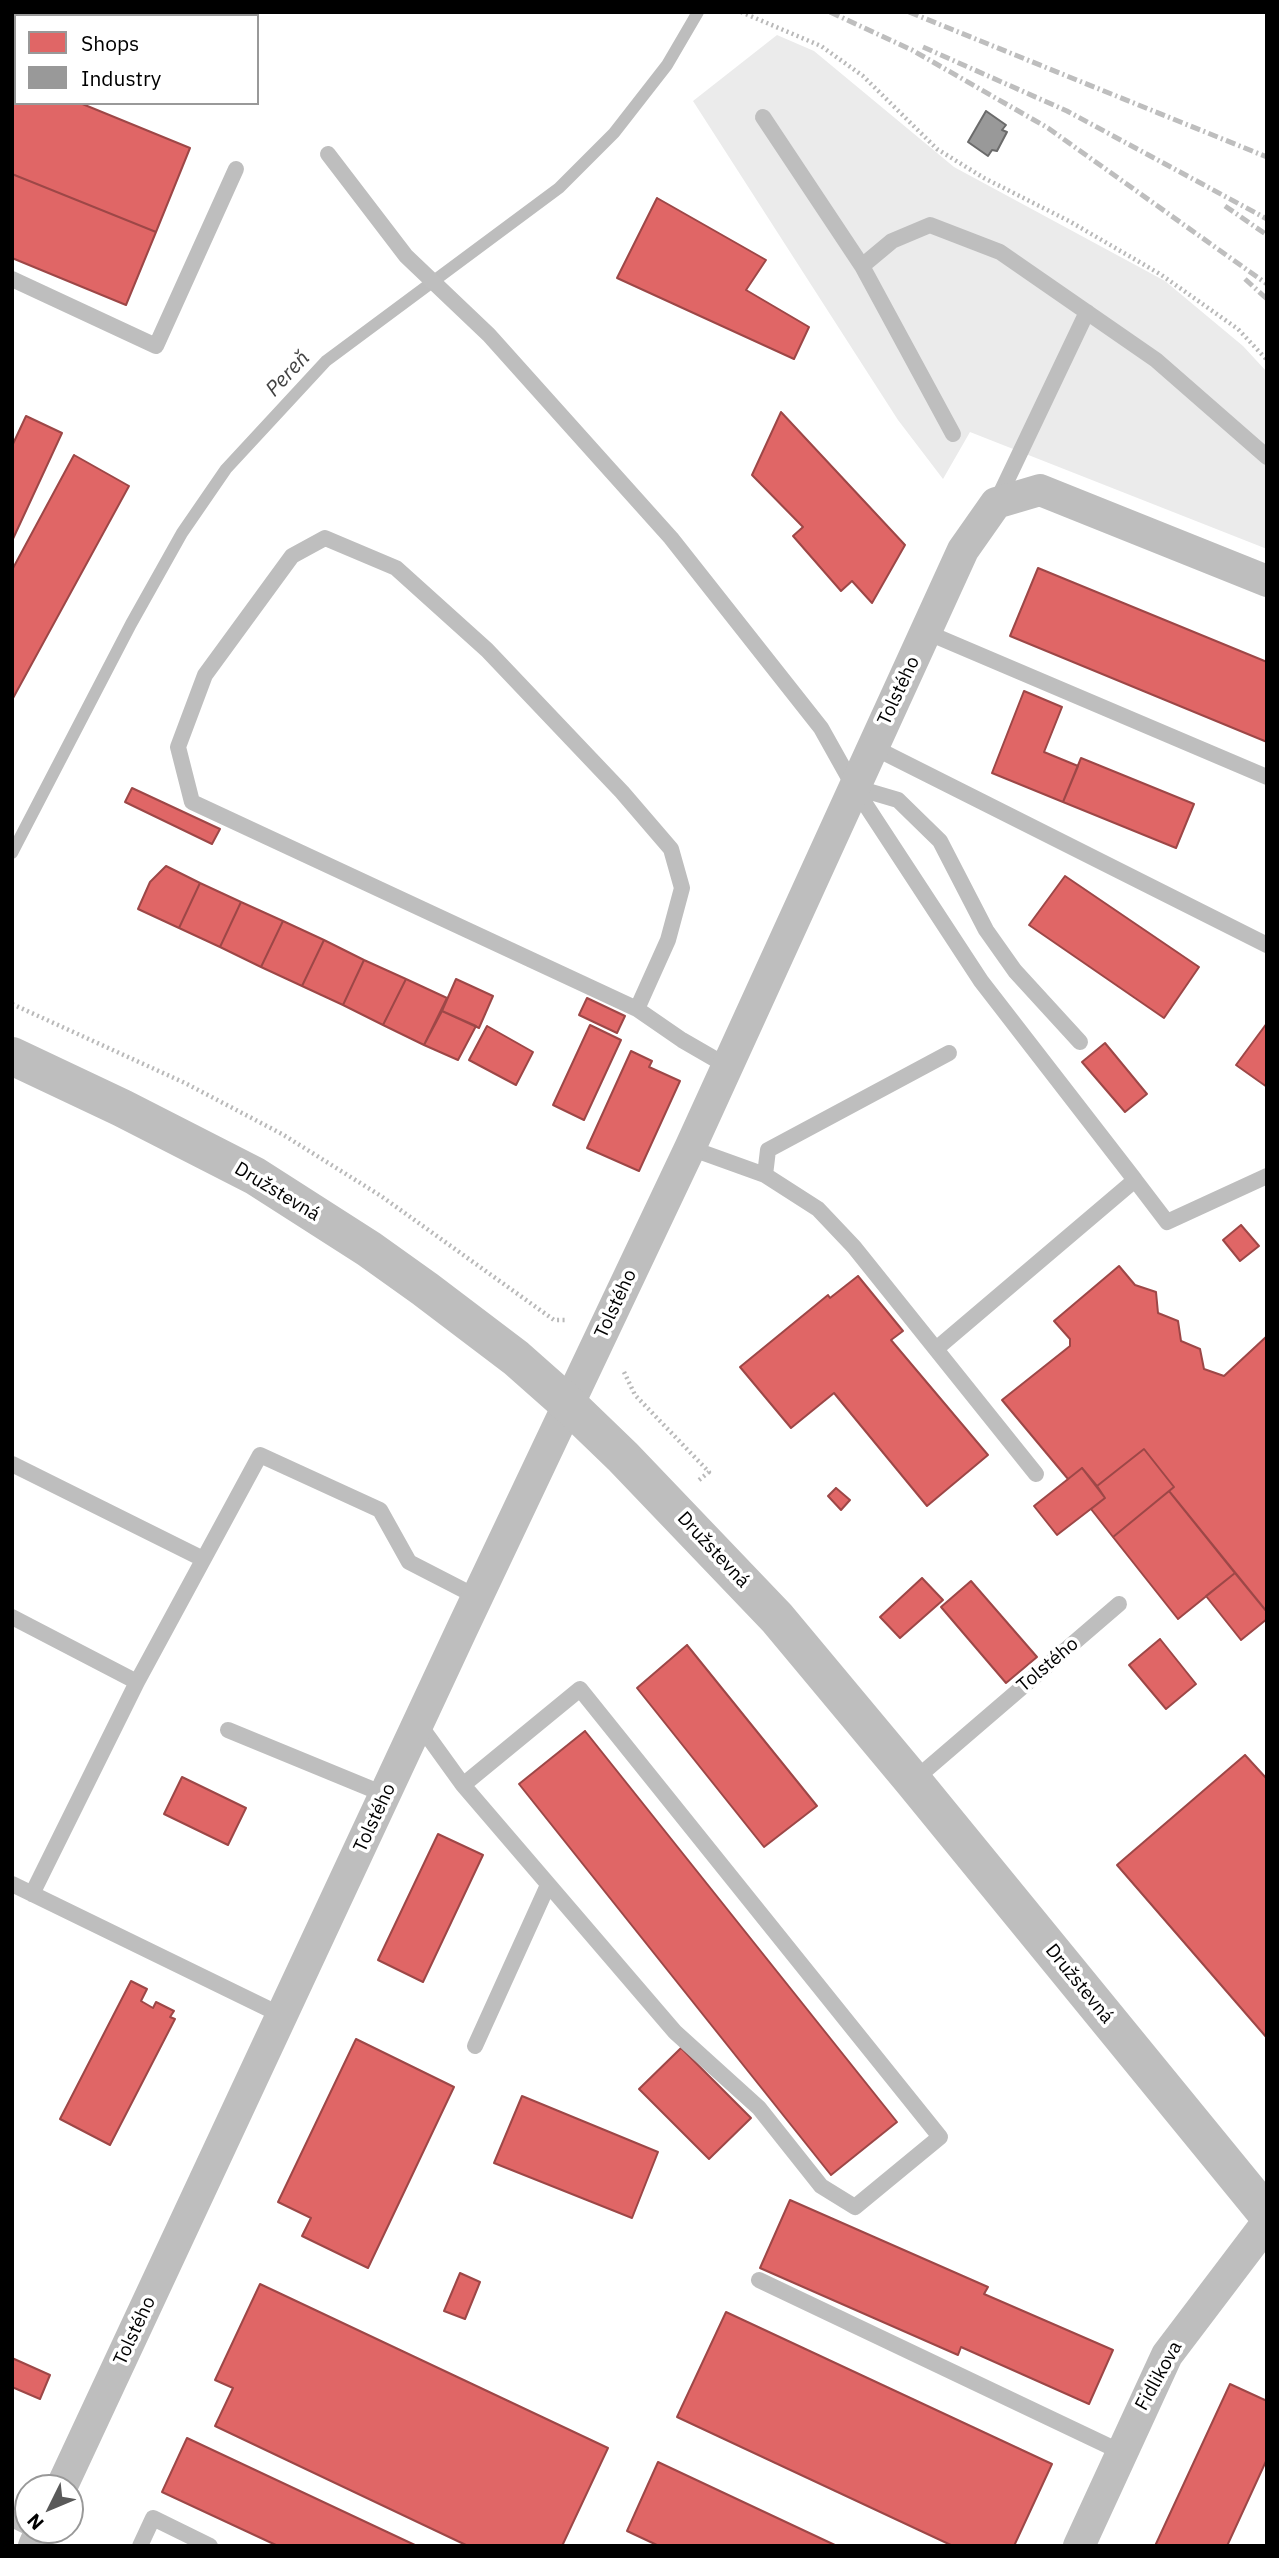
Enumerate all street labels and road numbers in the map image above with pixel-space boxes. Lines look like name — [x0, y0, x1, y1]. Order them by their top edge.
street label: Tolstého — [873, 653, 925, 729]
street label: Družstevná — [230, 1158, 324, 1226]
street label: Tolstého — [590, 1266, 642, 1342]
street label: Družstevná — [672, 1507, 754, 1593]
street label: Tolstého — [1013, 1633, 1083, 1697]
street label: Tolstého — [349, 1780, 401, 1856]
street label: Družstevná — [1040, 1940, 1118, 2028]
street label: Tolstého — [109, 2293, 161, 2369]
street label: Fidlikova — [1131, 2337, 1187, 2415]

